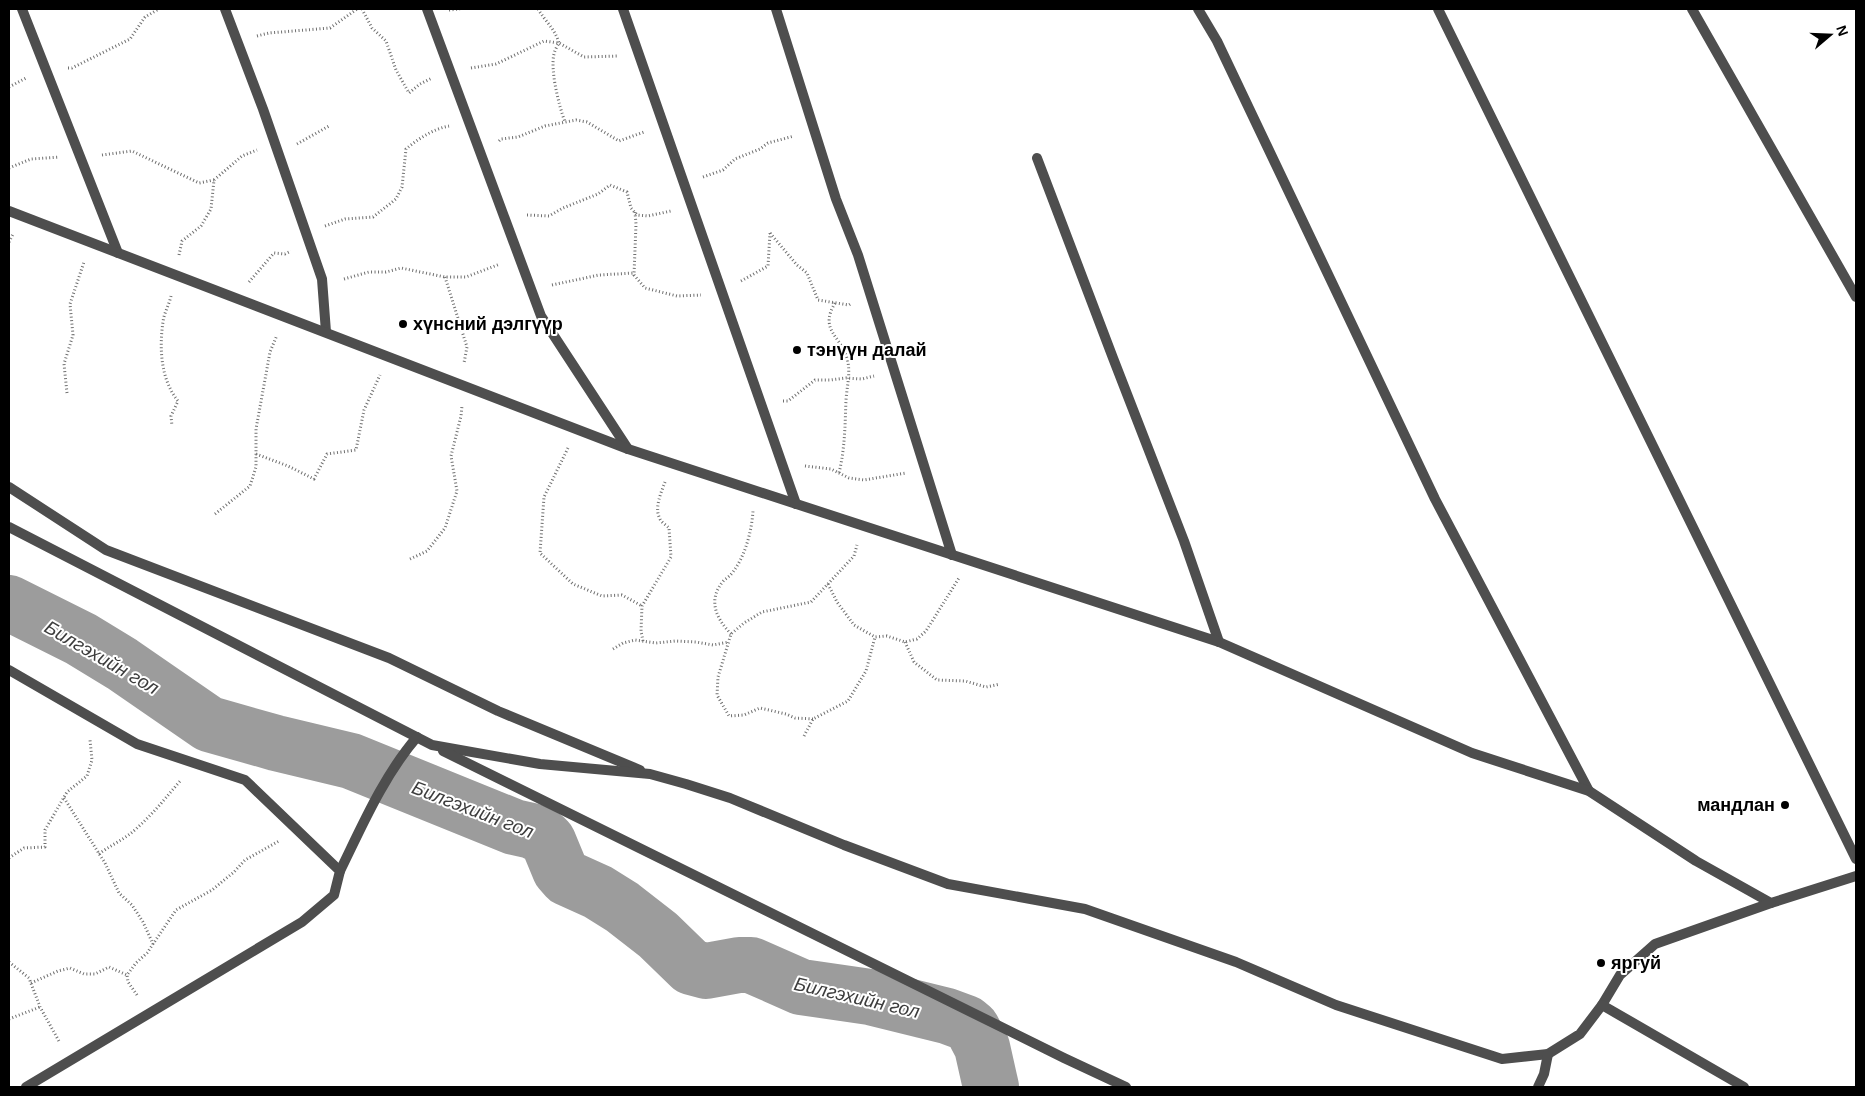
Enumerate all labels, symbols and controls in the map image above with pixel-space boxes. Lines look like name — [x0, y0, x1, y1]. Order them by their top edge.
north arrow — [1805, 10, 1855, 60]
text: N — [1833, 23, 1852, 38]
place label: хүнсний дэлгүүр — [413, 314, 563, 334]
marker: хүнсний дэлгүүр — [397, 318, 409, 330]
place label: тэнүүн далай — [807, 340, 926, 360]
marker: тэнүүн далай — [791, 344, 803, 356]
water label: Билгэхийн гол — [41, 616, 163, 699]
water label: Билгэхийн гол — [409, 777, 537, 842]
place label: мандлан — [1697, 795, 1775, 815]
marker: мандлан — [1779, 799, 1791, 811]
place label: яргуй — [1610, 953, 1661, 973]
marker: яргуй — [1595, 957, 1607, 969]
water label: Билгэхийн гол — [792, 973, 922, 1022]

